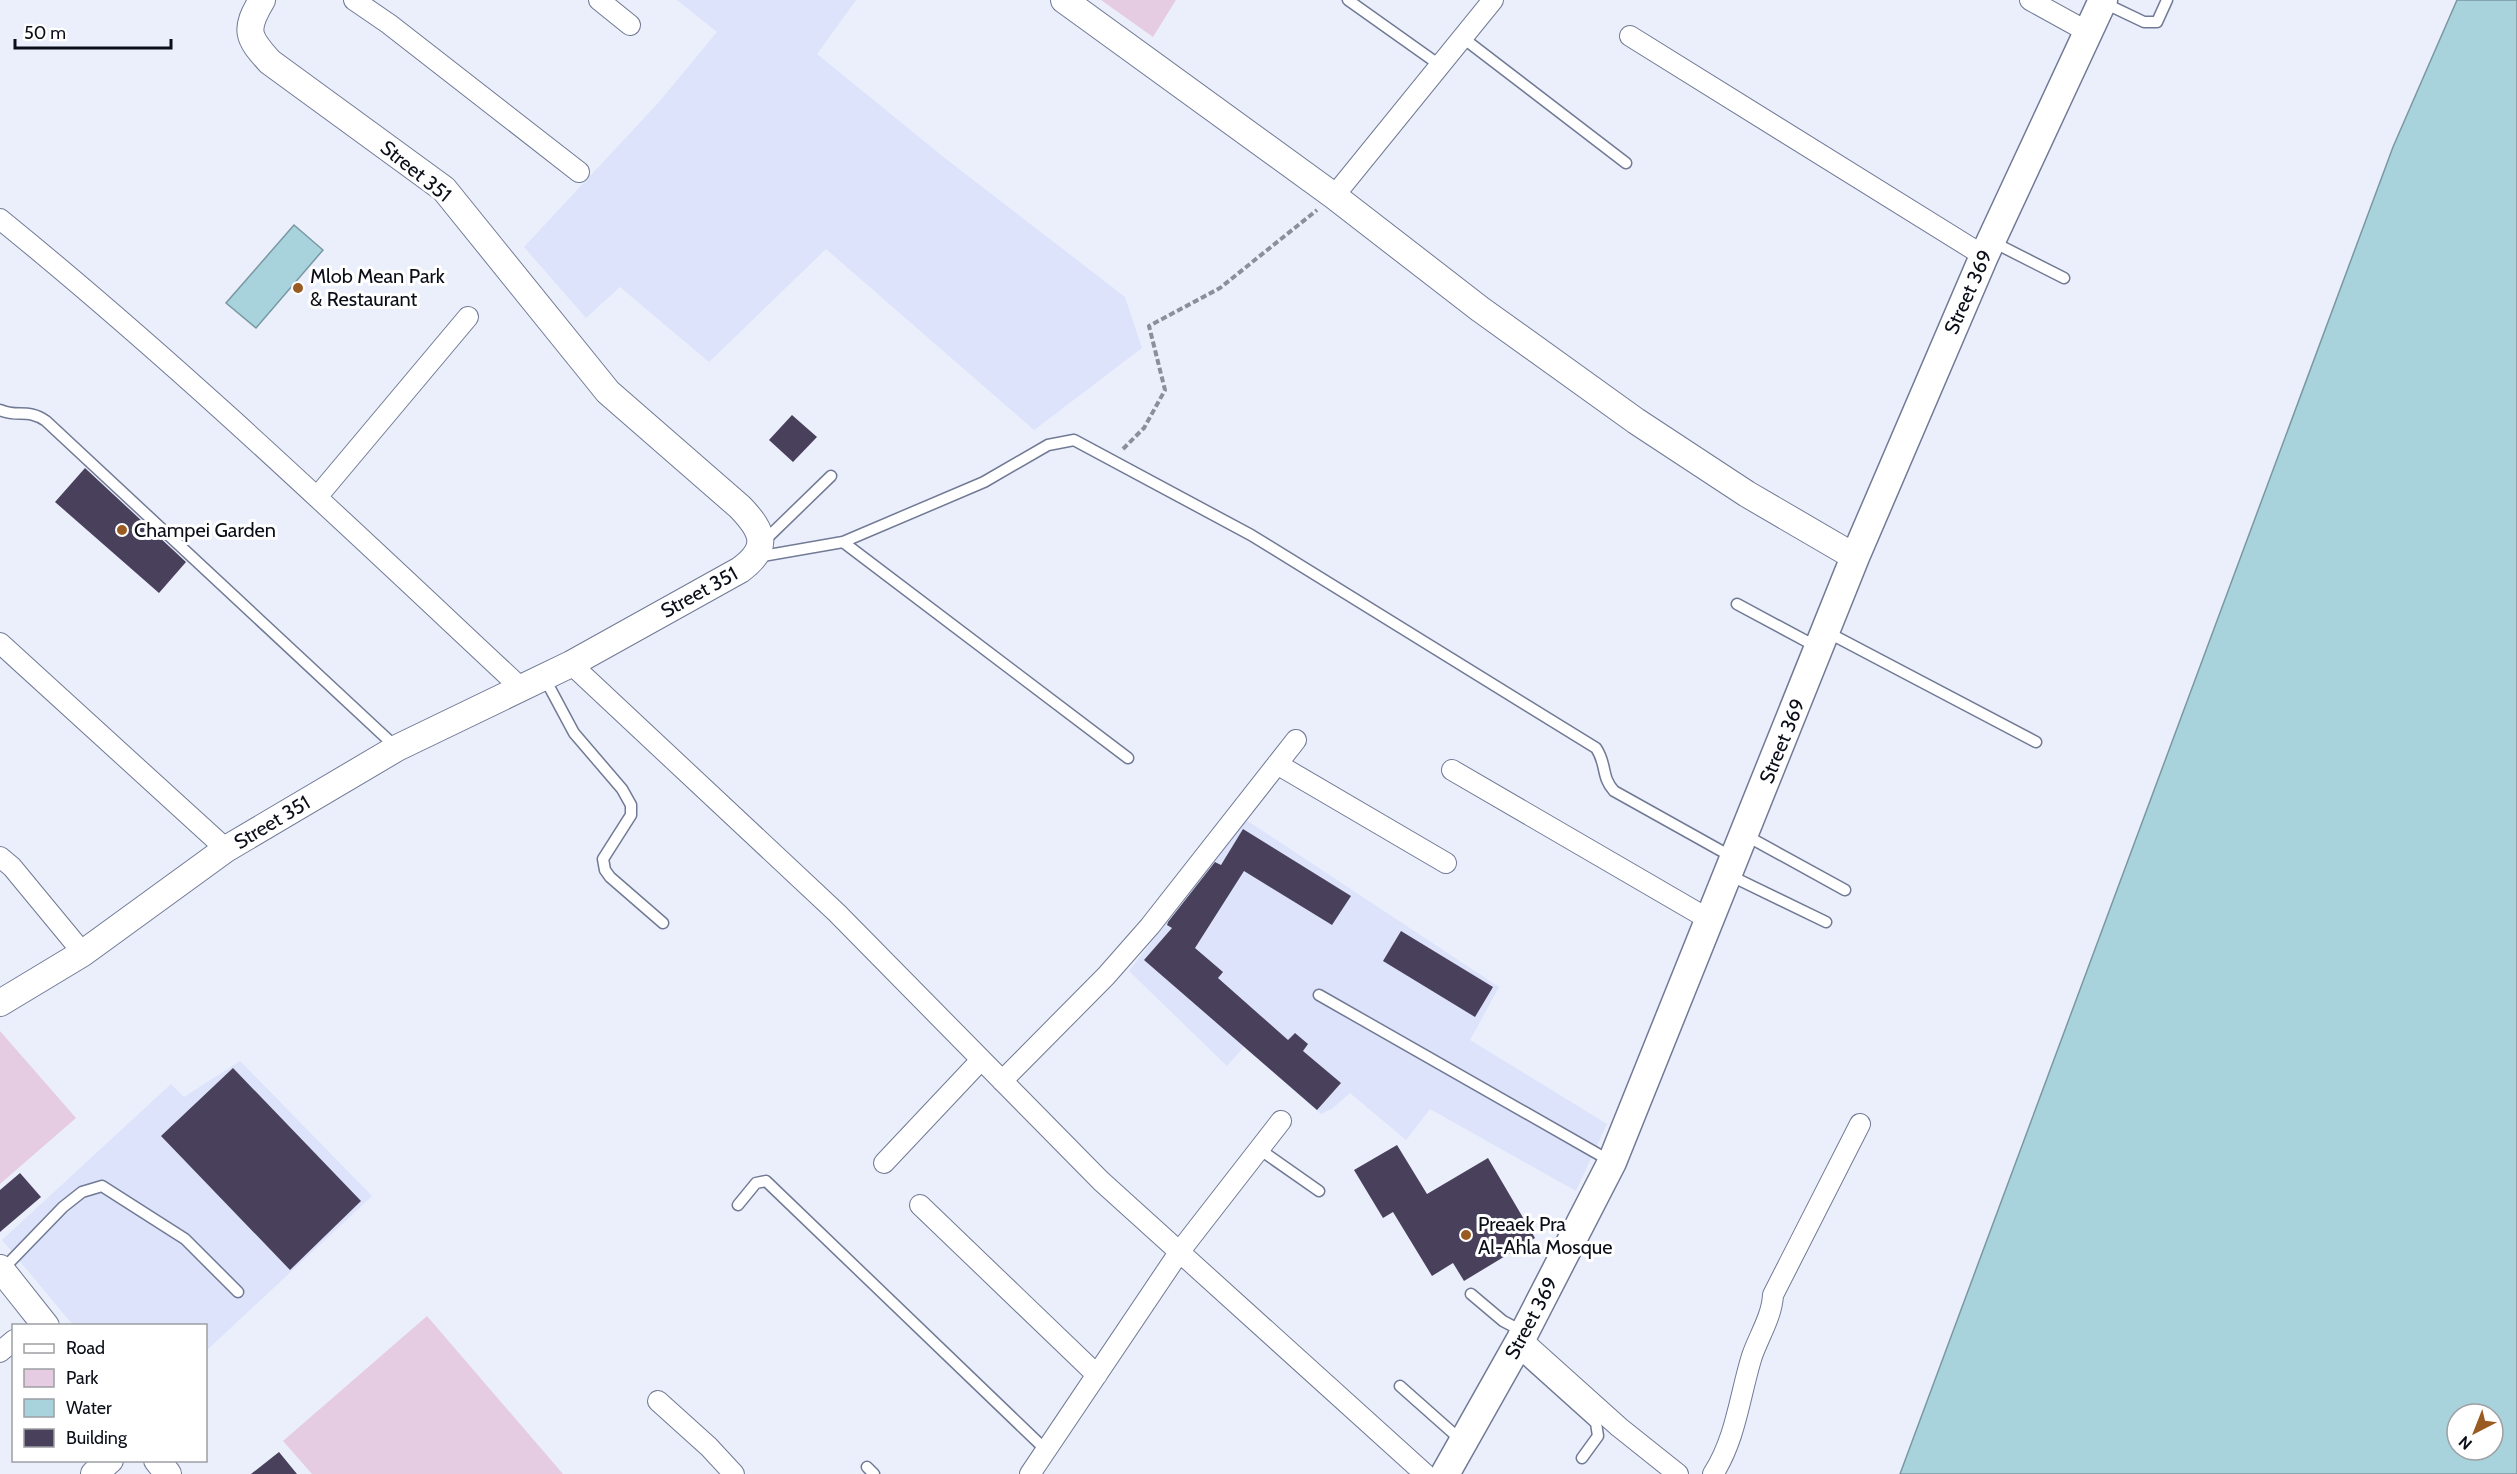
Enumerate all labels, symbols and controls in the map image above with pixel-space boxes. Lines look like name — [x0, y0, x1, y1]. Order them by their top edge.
scale bar — [15, 12, 171, 50]
text: 50 m — [24, 22, 66, 44]
street label: Street 351 — [376, 135, 456, 207]
street label: Street 369 — [1939, 246, 1997, 338]
place label: Mlob Mean Park & Restaurant — [310, 264, 445, 311]
marker: Mlob Mean Park & Restaurant — [291, 281, 305, 295]
place label: Champei Garden — [134, 518, 276, 542]
marker: Champei Garden — [115, 523, 129, 537]
street label: Street 351 — [656, 561, 742, 623]
street label: Street 369 — [1754, 695, 1810, 787]
street label: Street 351 — [230, 790, 314, 854]
place label: Preaek Pra Al-Ahla Mosque — [1478, 1212, 1613, 1259]
marker: Preaek Pra Al-Ahla Mosque — [1459, 1228, 1473, 1242]
street label: Street 369 — [1499, 1273, 1563, 1363]
legend — [12, 1324, 207, 1462]
text: Road — [66, 1337, 105, 1359]
text: Park — [66, 1367, 99, 1389]
text: Water — [66, 1397, 112, 1419]
north arrow — [2445, 1402, 2505, 1462]
text: Building — [66, 1427, 128, 1449]
text: N — [2455, 1432, 2476, 1454]

